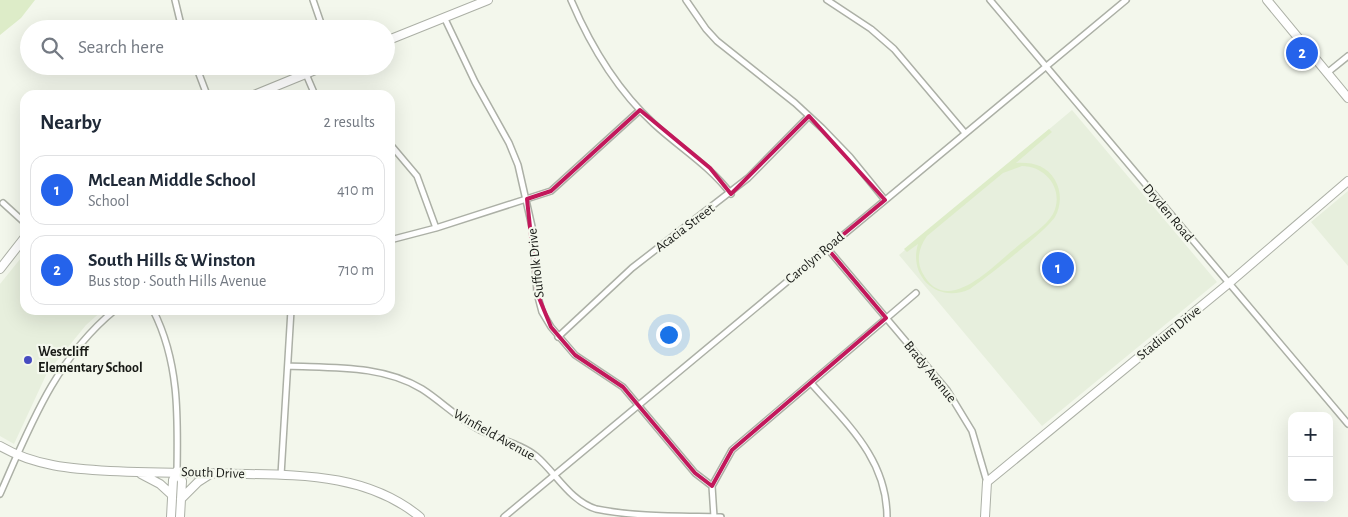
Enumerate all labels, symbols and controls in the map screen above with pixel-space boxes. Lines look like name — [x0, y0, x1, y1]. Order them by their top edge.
search box — [20, 20, 395, 75]
icon: search — [38, 34, 66, 62]
pin: 2 — [1286, 34, 1318, 72]
text: Search here — [78, 38, 164, 57]
text: Nearby — [40, 112, 101, 133]
text: 2 results — [323, 114, 375, 130]
text: McLean Middle School — [88, 171, 256, 190]
street label: Dryden Road — [1140, 181, 1196, 245]
text: 1 — [54, 182, 60, 198]
text: 410 m — [337, 182, 374, 198]
text: School — [88, 193, 129, 209]
street label: Acacia Street — [653, 201, 718, 255]
street label: Suffolk Drive — [525, 227, 547, 299]
street label: Carolyn Road — [783, 230, 847, 286]
pin: 1 — [1042, 249, 1074, 287]
text: South Hills & Winston — [88, 251, 256, 270]
text: 2 — [53, 262, 61, 278]
text: 710 m — [338, 262, 374, 278]
text: Bus stop · South Hills Avenue — [88, 273, 266, 289]
street label: Stadium Drive — [1134, 303, 1204, 363]
your location — [656, 322, 682, 348]
street label: Brady Avenue — [901, 339, 959, 405]
place label: Westcliff Elementary School — [38, 345, 143, 375]
marker: Westcliff Elementary School — [22, 354, 34, 366]
street label: Winfield Avenue — [451, 407, 537, 463]
map controls — [1288, 412, 1333, 502]
button: + — [1288, 412, 1333, 457]
button: − — [1288, 457, 1333, 502]
street label: South Drive — [181, 465, 245, 481]

